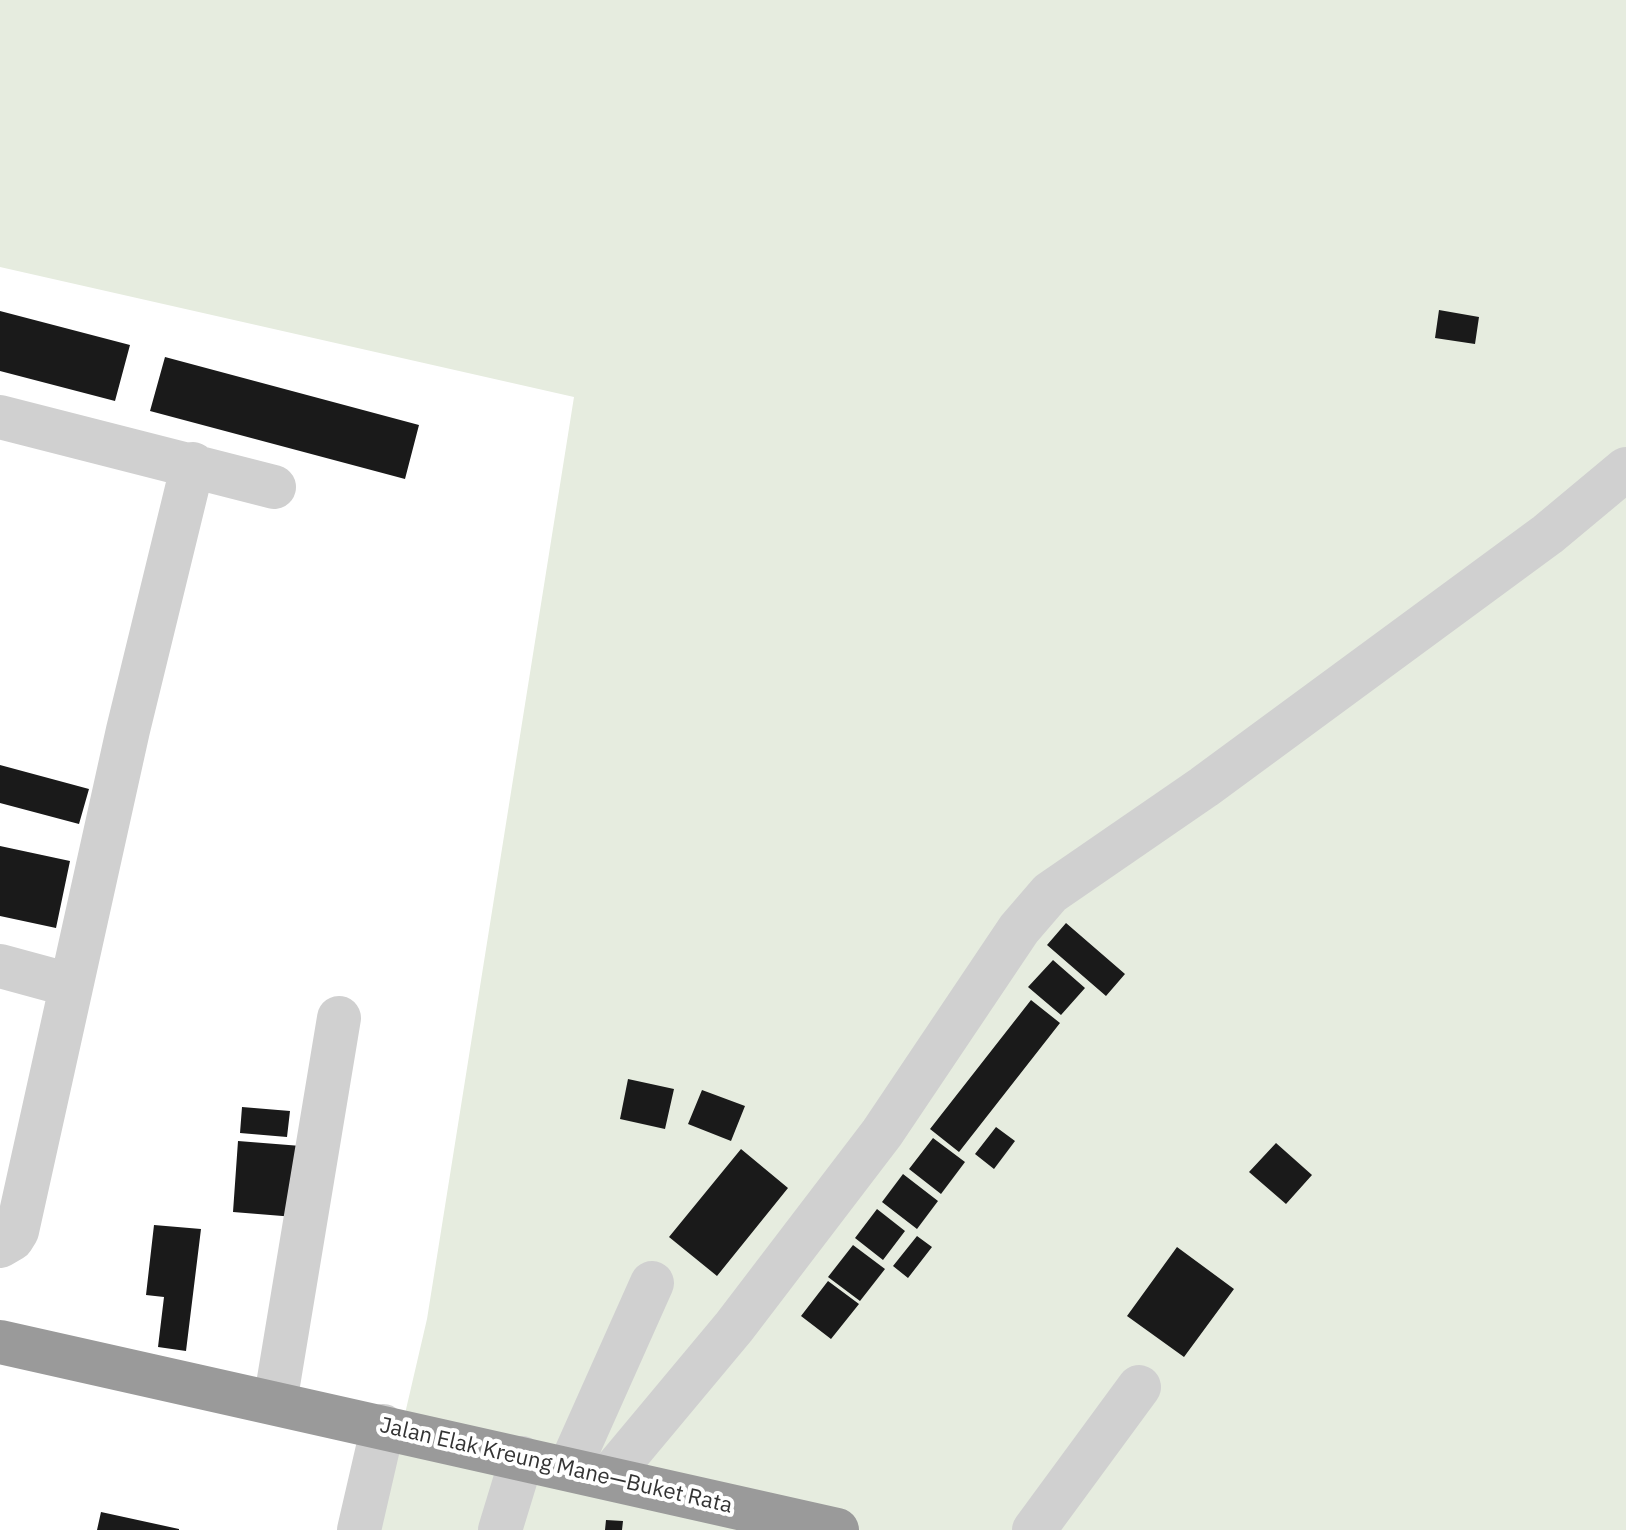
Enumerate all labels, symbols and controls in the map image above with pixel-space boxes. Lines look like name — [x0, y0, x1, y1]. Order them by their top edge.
street label: Jalan Elak Kreung Mane—Buket Rata — [377, 1413, 735, 1519]

